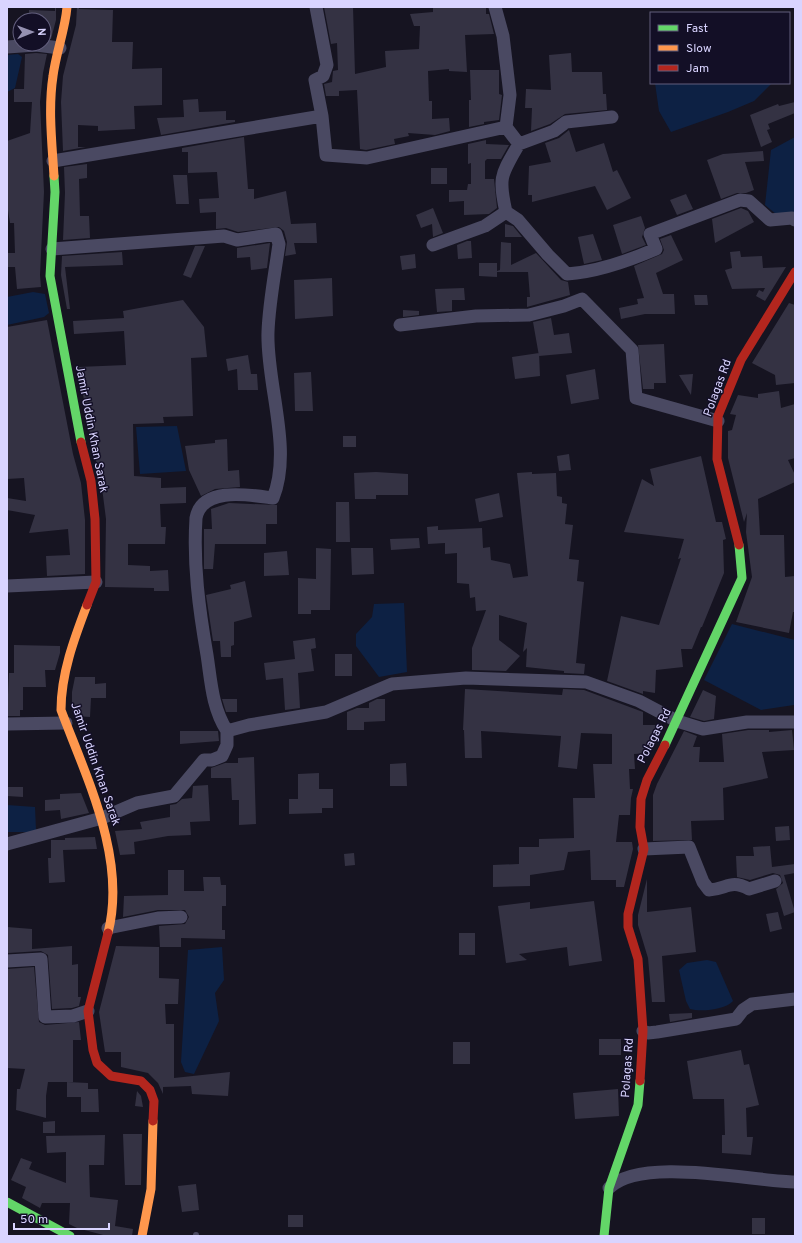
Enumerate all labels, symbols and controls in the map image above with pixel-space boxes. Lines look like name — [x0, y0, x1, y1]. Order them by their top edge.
north arrow — [12, 12, 52, 52]
legend — [650, 12, 790, 84]
text: Fast — [686, 21, 708, 37]
text: N — [34, 28, 48, 36]
text: Slow — [686, 41, 712, 57]
text: Jam — [686, 61, 709, 77]
street label: Polagas Rd — [700, 357, 736, 419]
street label: Jamir Uddin Khan Sarak — [71, 364, 111, 494]
street label: Jamir Uddin Khan Sarak — [66, 700, 124, 828]
street label: Polagas Rd — [634, 706, 676, 766]
street label: Polagas Rd — [618, 1038, 638, 1098]
scale bar — [14, 1205, 109, 1231]
text: 50 m — [20, 1212, 48, 1228]

